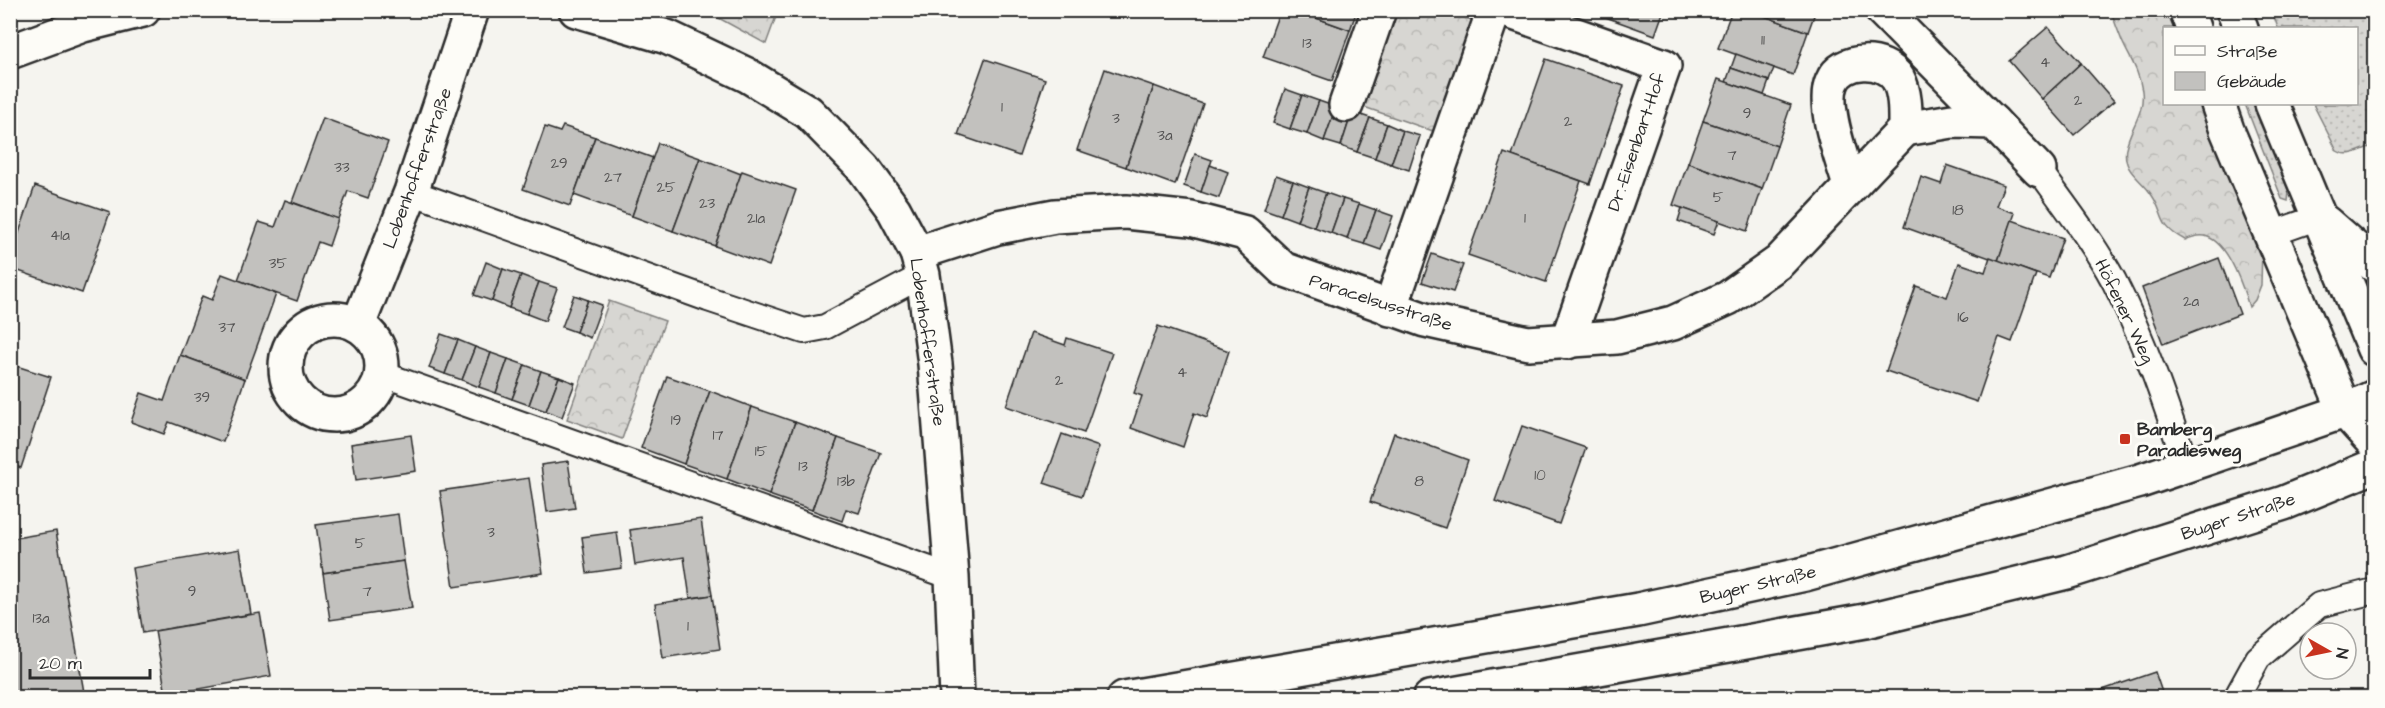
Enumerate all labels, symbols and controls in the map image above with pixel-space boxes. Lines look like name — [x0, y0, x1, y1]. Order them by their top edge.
legend — [2163, 27, 2358, 105]
house number: 11 — [1761, 30, 1765, 51]
house number: 13 — [1302, 33, 1312, 54]
text: Straße — [2217, 39, 2278, 64]
house number: 4 — [2040, 52, 2050, 73]
street label: Dr.-Eisenbart-Hof — [1601, 69, 1672, 215]
text: Gebäude — [2217, 69, 2287, 94]
street label: Lobenhofferstraße — [377, 84, 458, 252]
house number: 2 — [2074, 90, 2083, 111]
house number: 1 — [1001, 97, 1003, 118]
house number: 9 — [1743, 103, 1751, 124]
house number: 3 — [1112, 108, 1120, 129]
house number: 2 — [1564, 111, 1573, 132]
house number: 3a — [1157, 125, 1173, 146]
house number: 7 — [1727, 145, 1737, 166]
house number: 29 — [550, 153, 568, 174]
house number: 33 — [334, 157, 350, 178]
house number: 27 — [604, 167, 622, 188]
house number: 25 — [656, 177, 676, 198]
house number: 5 — [1713, 187, 1724, 208]
house number: 23 — [699, 193, 715, 214]
house number: 18 — [1952, 200, 1964, 221]
house number: 21a — [747, 208, 765, 229]
house number: 1 — [1524, 208, 1526, 229]
house number: 41a — [50, 225, 70, 246]
house number: 35 — [269, 253, 287, 274]
street label: Höfener Weg — [2088, 255, 2161, 368]
street label: Lobenhofferstraße — [903, 256, 952, 428]
street label: Paracelsusstraße — [1306, 268, 1456, 337]
house number: 2a — [2183, 291, 2199, 312]
house number: 16 — [1957, 307, 1969, 328]
house number: 37 — [219, 317, 235, 338]
house number: 4 — [1177, 362, 1187, 383]
house number: 2 — [1055, 370, 1064, 391]
house number: 39 — [194, 387, 210, 408]
house number: 19 — [671, 410, 681, 431]
place label: Bamberg Paradiesweg — [2137, 417, 2242, 464]
house number: 17 — [712, 425, 724, 446]
marker: Bamberg Paradiesweg — [2118, 432, 2132, 446]
house number: 15 — [755, 441, 768, 462]
house number: 13 — [798, 456, 808, 477]
house number: 10 — [1534, 465, 1546, 486]
house number: 13b — [837, 471, 856, 492]
house number: 8 — [1414, 471, 1424, 492]
street label: Buger Straße — [2178, 486, 2299, 548]
house number: 3 — [487, 522, 495, 543]
house number: 5 — [355, 533, 366, 554]
street label: Buger Straße — [1698, 559, 1819, 611]
house number: 9 — [188, 581, 196, 602]
house number: 7 — [362, 581, 372, 602]
house number: 13a — [32, 608, 50, 629]
house number: 1 — [687, 616, 689, 637]
north arrow — [2298, 621, 2358, 681]
scale bar — [30, 642, 150, 680]
text: N — [2330, 647, 2353, 660]
text: 20 m — [39, 651, 82, 676]

